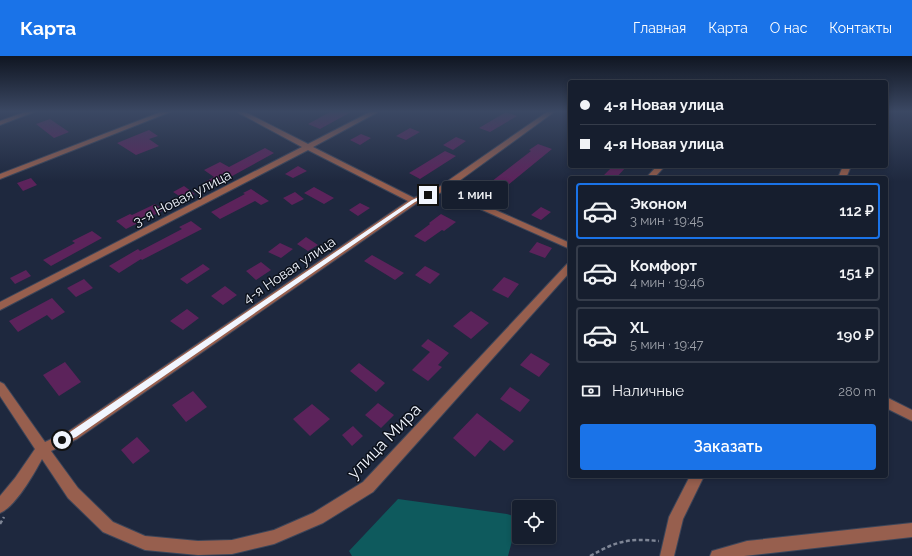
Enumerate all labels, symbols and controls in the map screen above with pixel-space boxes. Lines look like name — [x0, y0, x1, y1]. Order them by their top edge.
text: Карта — [20, 17, 76, 39]
text: Главная — [633, 20, 686, 36]
text: Карта — [708, 20, 748, 36]
text: О нас — [770, 20, 807, 36]
text: Контакты — [829, 20, 892, 36]
text: 4-я Новая улица — [604, 96, 724, 114]
text: 4-я Новая улица — [604, 135, 724, 153]
street label: 3-я Новая улица — [130, 166, 234, 230]
callout: 1 мин — [442, 181, 508, 209]
route end — [419, 186, 437, 204]
text: 1 мин — [458, 187, 492, 202]
icon: car — [582, 193, 618, 229]
text: Эконом — [630, 195, 687, 213]
text: 112 ₽ — [839, 202, 874, 220]
text: 3 мин · 19:45 — [630, 213, 704, 228]
street label: 4-я Новая улица — [240, 233, 338, 307]
icon: car — [582, 255, 618, 291]
text: Комфорт — [630, 257, 697, 275]
text: 151 ₽ — [839, 264, 874, 282]
text: 4 мин · 19:46 — [630, 275, 704, 290]
icon: car — [582, 317, 618, 353]
text: XL — [630, 319, 648, 337]
text: 190 ₽ — [837, 326, 874, 344]
text: 5 мин · 19:47 — [630, 337, 704, 352]
icon: cash — [580, 380, 602, 402]
text: Наличные — [612, 382, 684, 400]
text: 280 m — [838, 384, 876, 399]
street label: улица Мира — [343, 399, 425, 483]
button: Заказать — [580, 424, 876, 470]
route start — [53, 431, 71, 449]
map controls — [512, 500, 556, 544]
button: locate — [512, 500, 556, 544]

